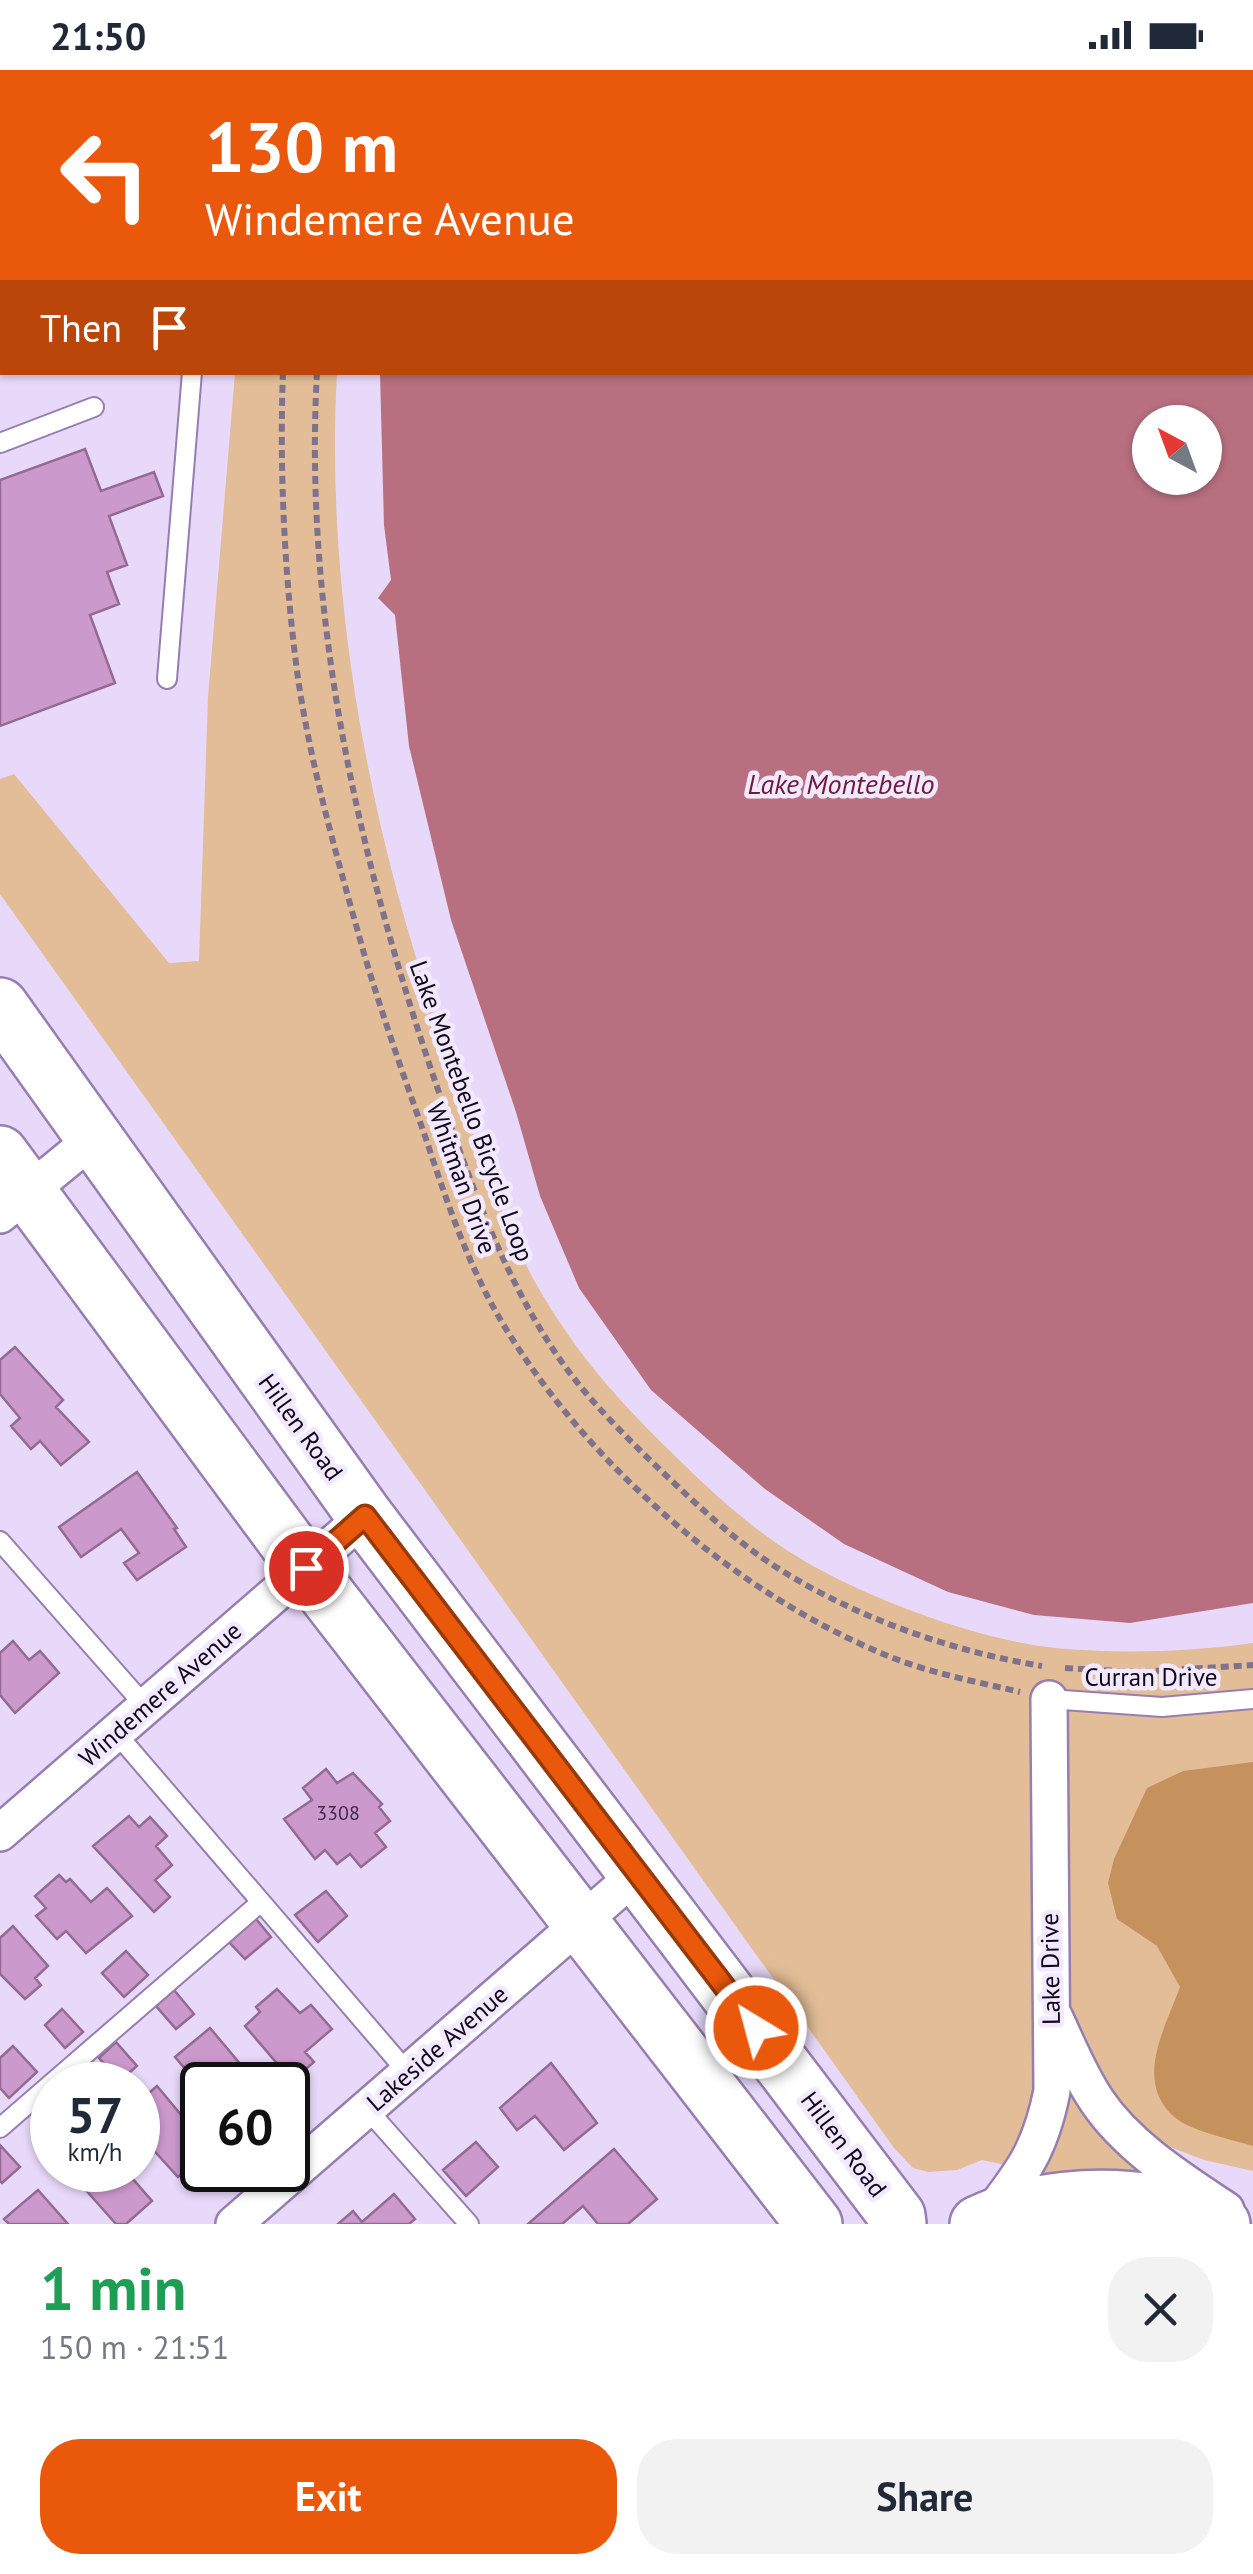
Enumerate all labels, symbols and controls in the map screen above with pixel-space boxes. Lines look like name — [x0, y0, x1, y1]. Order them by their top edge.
text: 21:50 — [50, 11, 146, 60]
text: 130 m — [205, 101, 398, 191]
icon: left — [40, 110, 170, 240]
text: Windemere Avenue — [205, 189, 575, 247]
icon: arrive — [142, 300, 197, 355]
text: Then — [40, 303, 122, 352]
north arrow — [1132, 405, 1222, 495]
map controls — [1132, 405, 1222, 495]
water label: Lake Montebello — [748, 765, 934, 802]
street label: Lake Montebello Bicycle Loop — [403, 956, 541, 1266]
street label: Whitman Drive — [420, 1098, 504, 1258]
street label: Hillen Road — [252, 1367, 350, 1487]
pin — [264, 1526, 349, 1611]
icon: arrive — [279, 1541, 334, 1596]
street label: Windemere Avenue — [72, 1615, 248, 1773]
street label: Curran Drive — [1084, 1661, 1218, 1693]
house number: 3308 — [316, 1800, 360, 1826]
street label: Lake Drive — [1033, 1913, 1067, 2025]
position arrow — [704, 1976, 808, 2080]
street label: Lakeside Avenue — [360, 1978, 514, 2118]
speed limit sign: 60 — [180, 2062, 310, 2192]
text: 57 — [67, 2082, 123, 2147]
street label: Hillen Road — [794, 2085, 894, 2203]
text: km/h — [68, 2136, 122, 2168]
text: 1 min — [40, 2249, 186, 2327]
button: close — [1108, 2257, 1213, 2362]
text: 150 m · 21:51 — [40, 2326, 229, 2368]
button: Exit — [40, 2439, 617, 2554]
button: Share — [637, 2439, 1213, 2554]

